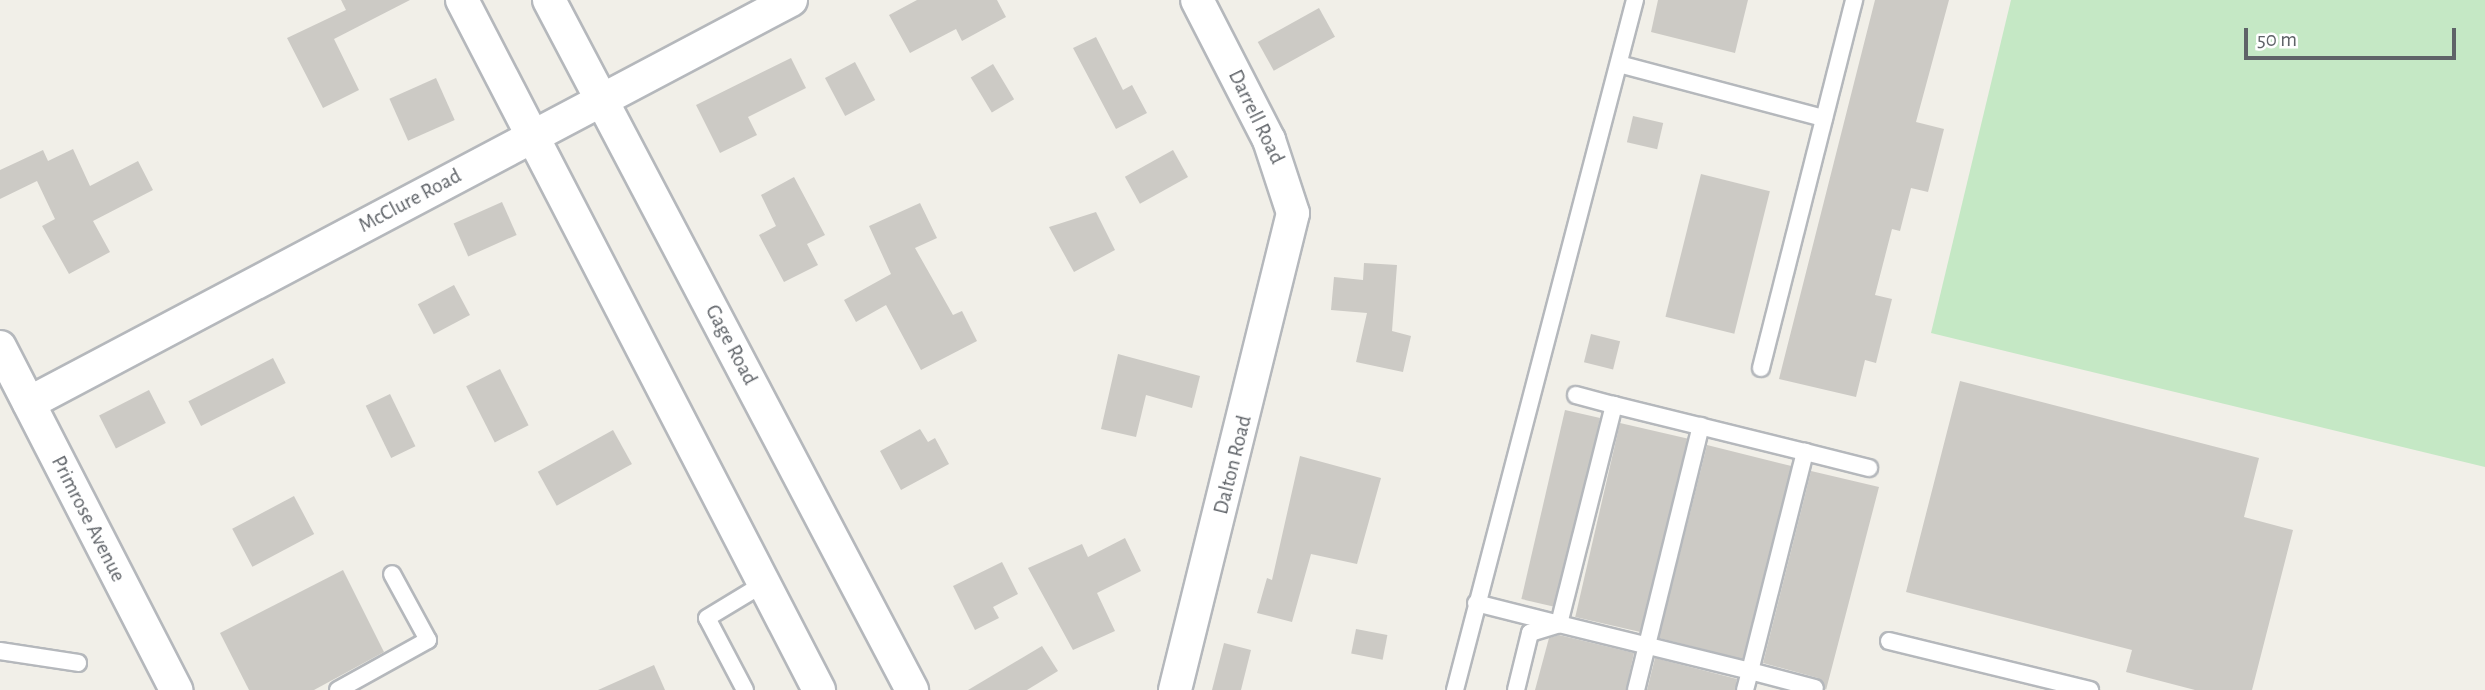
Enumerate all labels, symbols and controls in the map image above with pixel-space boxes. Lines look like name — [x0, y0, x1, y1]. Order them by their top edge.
scale bar — [2247, 14, 2459, 58]
text: 50 m — [2257, 29, 2297, 50]
street label: Darrell Road — [1222, 66, 1290, 168]
street label: McClure Road — [354, 163, 466, 239]
street label: Gage Road — [699, 301, 763, 389]
street label: Dalton Road — [1209, 413, 1257, 517]
street label: Primrose Avenue — [45, 452, 131, 586]

